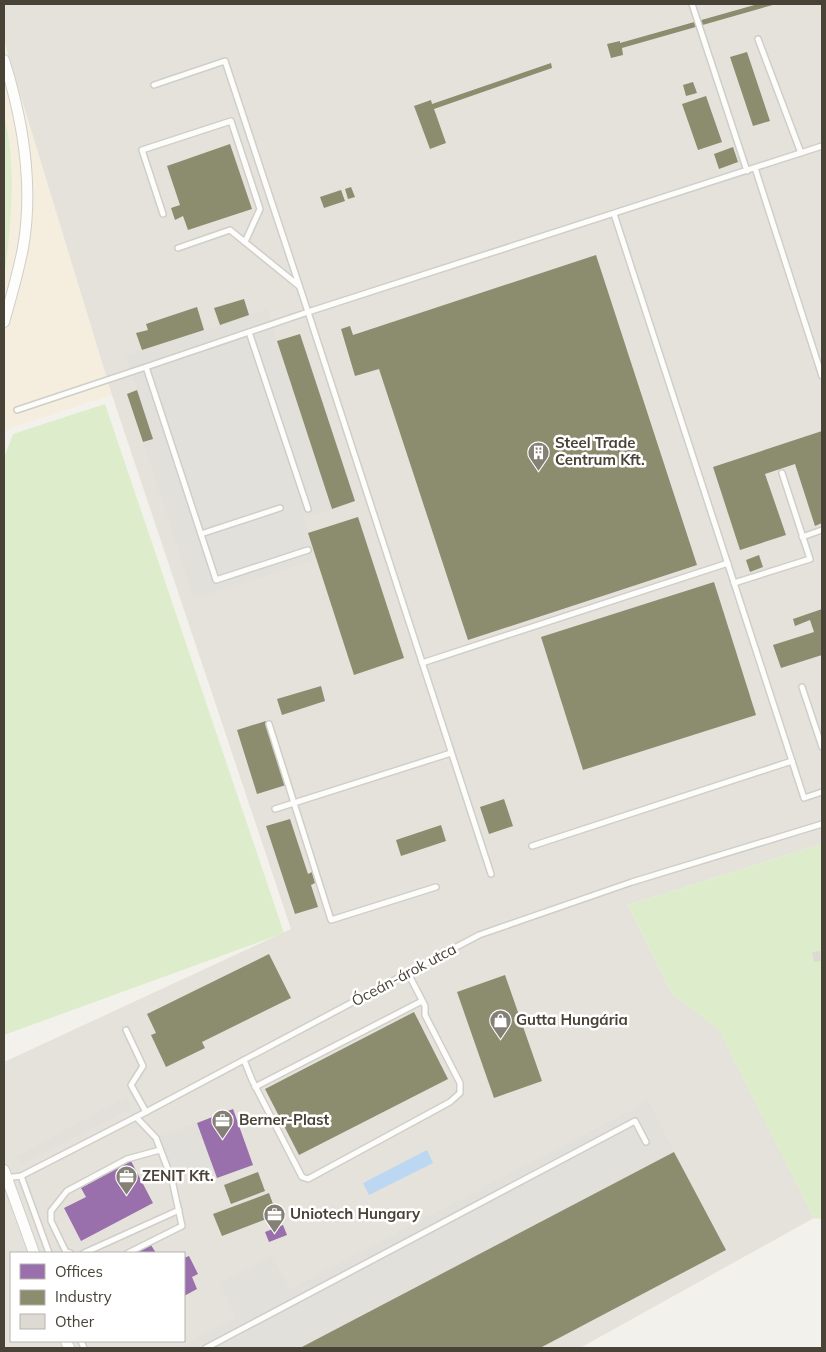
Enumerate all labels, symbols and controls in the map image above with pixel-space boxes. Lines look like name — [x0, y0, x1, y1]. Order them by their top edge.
place label: Steel Trade Centrum Kft. — [555, 433, 645, 469]
building icon: Steel Trade Centrum Kft. — [527, 440, 551, 471]
street label: Óceán-árok utca — [348, 939, 459, 1010]
shop icon: Gutta Hungária — [488, 1008, 512, 1039]
place label: Gutta Hungária — [516, 1010, 628, 1029]
office icon: Berner-Plast — [211, 1108, 235, 1139]
place label: Berner-Plast — [239, 1110, 330, 1129]
office icon: ZENIT Kft. — [114, 1164, 138, 1195]
place label: ZENIT Kft. — [142, 1166, 214, 1185]
office icon: Uniotech Hungary — [262, 1202, 286, 1233]
place label: Uniotech Hungary — [290, 1204, 421, 1223]
legend — [10, 1252, 185, 1342]
text: Offices — [55, 1262, 103, 1281]
text: Industry — [55, 1287, 112, 1306]
text: Other — [55, 1312, 95, 1331]

